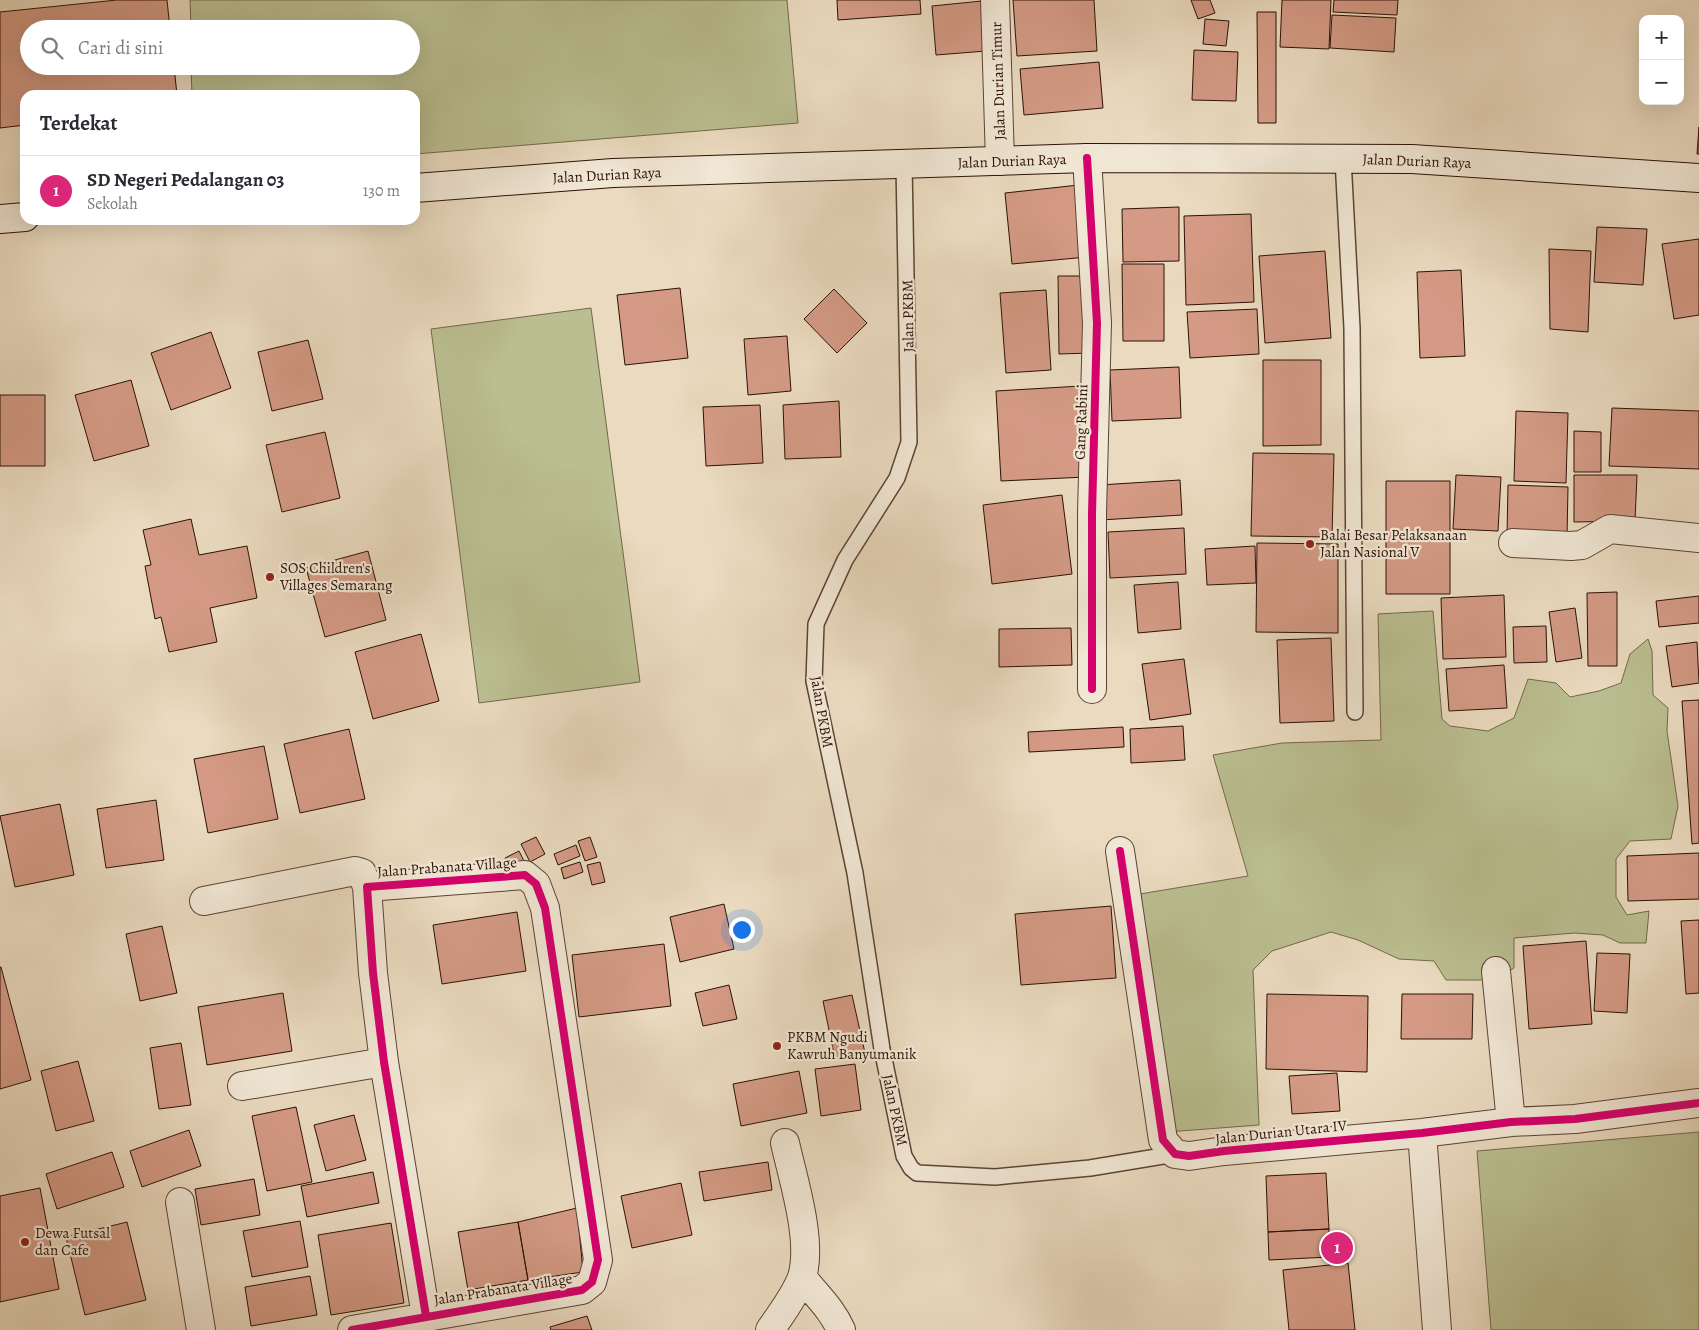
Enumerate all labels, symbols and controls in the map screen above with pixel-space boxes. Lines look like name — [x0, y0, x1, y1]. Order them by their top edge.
map controls — [1639, 15, 1684, 105]
button: + — [1639, 15, 1684, 60]
search box — [20, 20, 420, 75]
street label: Jalan Durian Timur — [986, 21, 1010, 141]
icon: search — [38, 34, 66, 62]
text: Cari di sini — [78, 35, 163, 61]
button: − — [1639, 60, 1684, 105]
text: Terdekat — [40, 109, 118, 137]
street label: Jalan Durian Raya — [957, 149, 1067, 173]
street label: Jalan Durian Raya — [1362, 149, 1472, 173]
street label: Jalan Durian Raya — [552, 162, 662, 188]
text: SD Negeri Pedalangan 03 — [87, 167, 285, 193]
text: 1 — [53, 180, 59, 202]
text: 130 m — [363, 180, 400, 202]
text: Sekolah — [87, 193, 138, 215]
street label: Jalan PKBM — [897, 280, 919, 352]
street label: Gang Rabini — [1070, 384, 1092, 460]
place label: Balai Besar Pelaksanaan Jalan Nasional V — [1320, 525, 1467, 562]
marker: Balai Besar Pelaksanaan Jalan Nasional V — [1304, 538, 1316, 550]
place label: SOS Children's Villages Semarang — [279, 558, 393, 595]
marker: SOS Children's Villages Semarang — [264, 571, 276, 583]
street label: Jalan PKBM — [806, 674, 838, 750]
street label: Jalan Prabanata Village — [376, 852, 518, 882]
your location — [729, 917, 755, 943]
place label: PKBM Ngudi Kawruh Banyumanik — [787, 1027, 917, 1064]
marker: PKBM Ngudi Kawruh Banyumanik — [771, 1040, 783, 1052]
street label: Jalan PKBM — [878, 1072, 912, 1148]
street label: Jalan Durian Utara IV — [1214, 1115, 1349, 1149]
place label: Dewa Futsal dan Cafe — [35, 1223, 110, 1260]
pin: 1 — [1321, 1229, 1353, 1267]
marker: Dewa Futsal dan Cafe — [19, 1236, 31, 1248]
street label: Jalan Prabanata Village — [432, 1268, 574, 1310]

